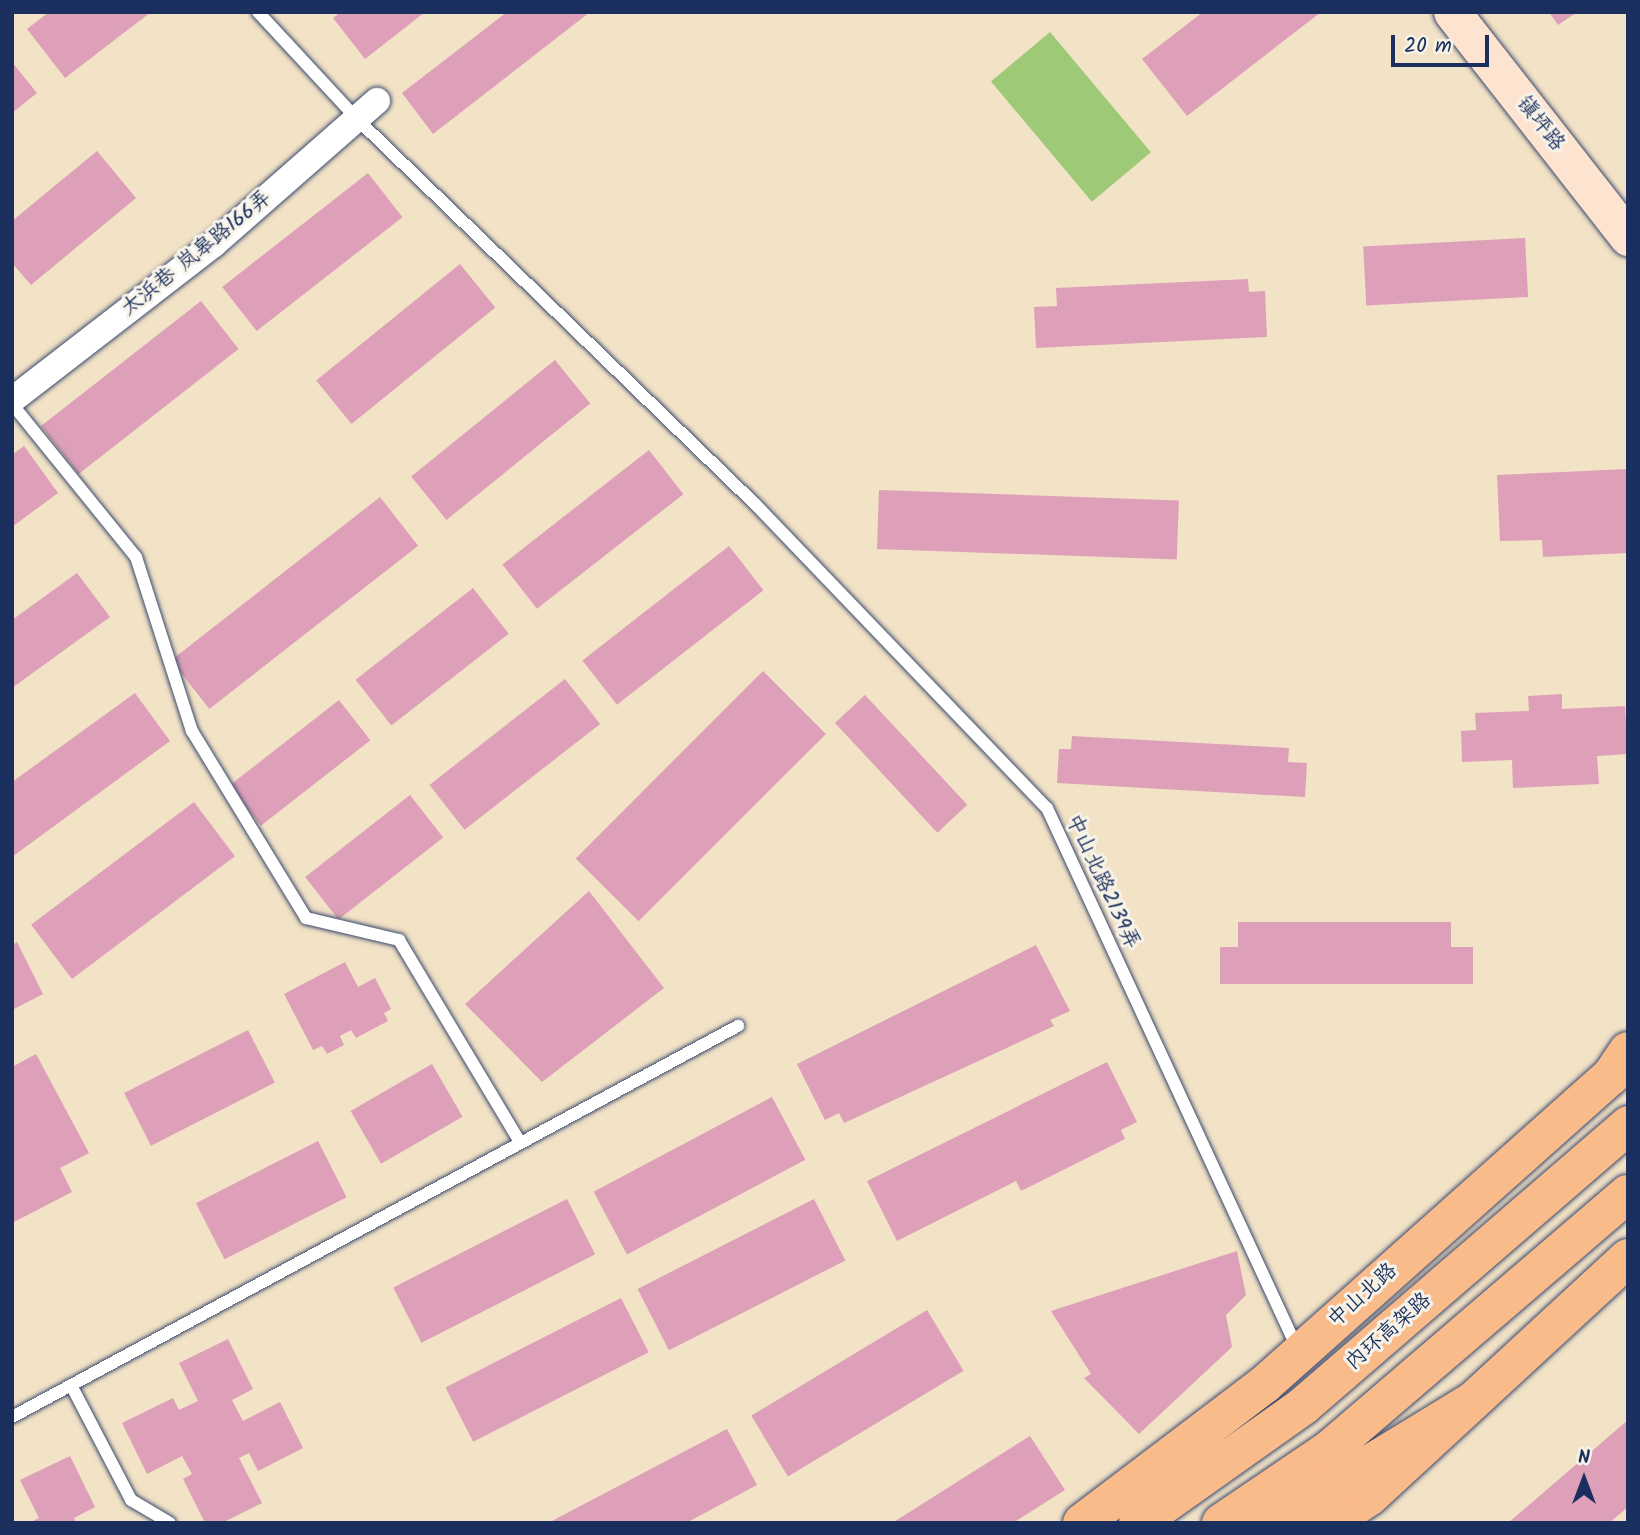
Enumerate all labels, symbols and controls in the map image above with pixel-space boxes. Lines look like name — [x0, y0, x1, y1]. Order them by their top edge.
scale bar — [1395, 21, 1493, 65]
text: 20 m — [1404, 30, 1452, 63]
street label: 镇坪路 — [1511, 91, 1569, 157]
street label: 太浜巷 岚皋路166弄 — [117, 186, 277, 322]
street label: 中山北路2139弄 — [1060, 810, 1144, 954]
street label: 中山北路 — [1323, 1259, 1403, 1333]
street label: 内环高架路 — [1341, 1288, 1437, 1376]
text: N — [1578, 1443, 1590, 1473]
north arrow — [1549, 1444, 1619, 1514]

